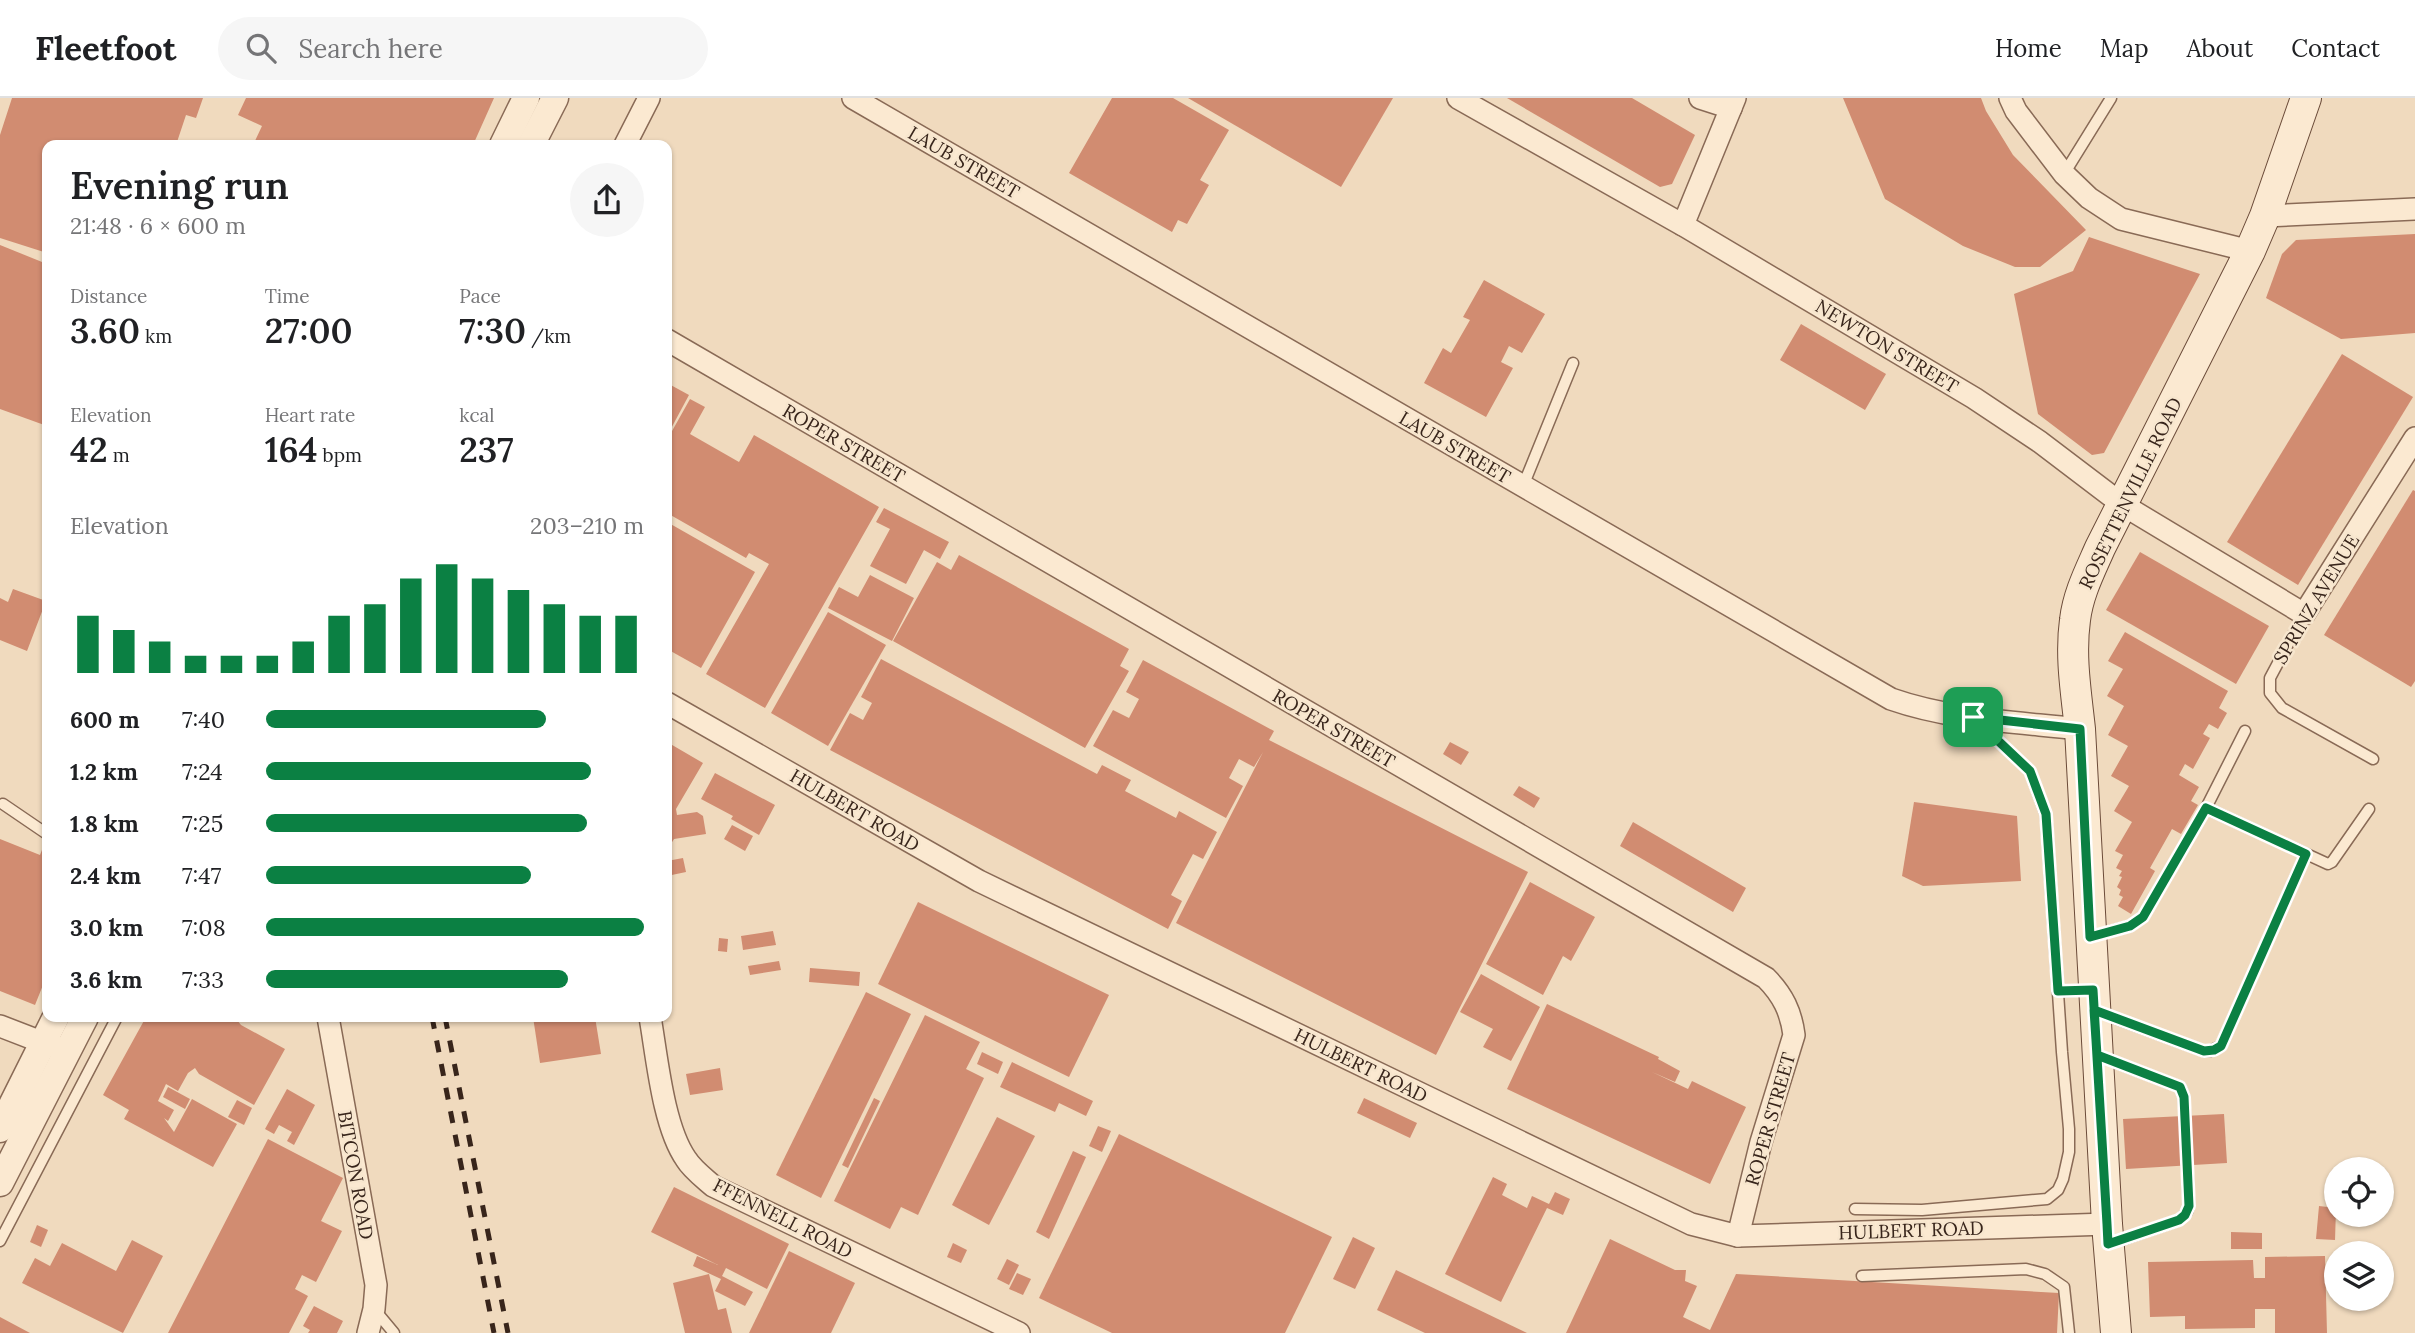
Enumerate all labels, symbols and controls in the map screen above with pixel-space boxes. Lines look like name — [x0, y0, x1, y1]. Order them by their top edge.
search box — [218, 17, 708, 80]
text: Fleetfoot — [35, 27, 176, 69]
icon: search — [242, 29, 280, 67]
text: Search here — [298, 32, 443, 65]
text: Home — [1995, 33, 2062, 64]
text: Map — [2100, 33, 2149, 64]
text: About — [2187, 33, 2253, 64]
text: Contact — [2291, 33, 2380, 64]
street label: LAUB STREET — [904, 120, 1024, 204]
text: Evening run — [70, 161, 289, 209]
button: share — [570, 163, 644, 237]
text: 21:48 · 6 × 600 m — [70, 211, 246, 240]
text: Distance — [70, 284, 147, 308]
text: Time — [265, 284, 309, 308]
text: Pace — [459, 284, 501, 308]
street label: NEWTON STREET — [1811, 294, 1963, 398]
text: 3.60 — [70, 308, 140, 353]
text: 27:00 — [265, 308, 353, 353]
text: 7:30 — [459, 308, 526, 353]
text: km — [140, 324, 172, 348]
text: /km — [526, 324, 571, 348]
street label: ROSETTENVILLE ROAD — [2073, 393, 2187, 593]
street label: ROPER STREET — [778, 398, 910, 488]
text: Elevation — [70, 403, 152, 427]
text: Heart rate — [265, 403, 355, 427]
text: kcal — [459, 403, 494, 427]
street label: LAUB STREET — [1395, 405, 1515, 489]
text: 42 — [70, 427, 108, 472]
text: 164 — [265, 427, 318, 472]
text: 237 — [459, 427, 513, 472]
text: m — [108, 443, 130, 467]
text: bpm — [318, 443, 362, 467]
text: Elevation — [70, 511, 169, 540]
text: 203–210 m — [530, 511, 644, 540]
street label: SPRINZ AVENUE — [2268, 530, 2364, 668]
street label: ROPER STREET — [1268, 683, 1400, 773]
pin — [1943, 687, 2003, 747]
icon: arrive — [1954, 698, 1992, 736]
text: 600 m — [70, 705, 140, 734]
text: 7:40 — [182, 705, 225, 734]
text: 1.2 km — [70, 757, 138, 786]
text: 7:24 — [182, 757, 223, 786]
street label: HULBERT ROAD — [786, 763, 924, 857]
text: 1.8 km — [70, 809, 139, 838]
text: 7:25 — [182, 809, 223, 838]
text: 2.4 km — [70, 861, 141, 890]
text: 7:47 — [182, 861, 221, 890]
text: 3.0 km — [70, 913, 143, 942]
text: 7:08 — [182, 913, 226, 942]
text: 3.6 km — [70, 965, 142, 994]
text: 7:33 — [182, 965, 224, 994]
street label: HULBERT ROAD — [1290, 1022, 1432, 1108]
street label: ROPER STREET — [1739, 1050, 1801, 1188]
street label: BITCON ROAD — [333, 1109, 379, 1241]
map controls — [2324, 1157, 2394, 1311]
button: locate — [2324, 1157, 2394, 1227]
street label: FFENNELL ROAD — [709, 1173, 857, 1263]
street label: HULBERT ROAD — [1838, 1215, 1984, 1245]
button: layers — [2324, 1241, 2394, 1311]

